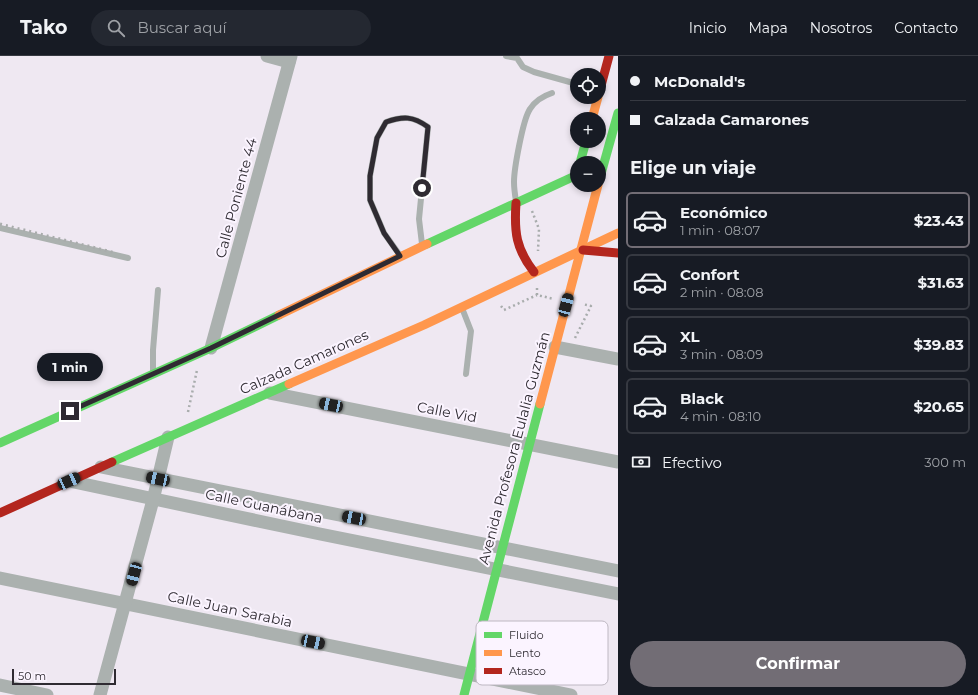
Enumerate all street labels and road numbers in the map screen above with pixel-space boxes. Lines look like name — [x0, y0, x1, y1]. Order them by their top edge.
street label: Calle Poniente 44 — [211, 135, 261, 260]
street label: Calzada Camarones — [237, 325, 371, 398]
street label: Avenida Profesora Eulalia Guzmán — [474, 330, 554, 566]
street label: Calle Vid — [416, 397, 478, 427]
street label: Calle Guanábana — [204, 485, 324, 527]
street label: Calle Juan Sarabia — [166, 587, 294, 631]

